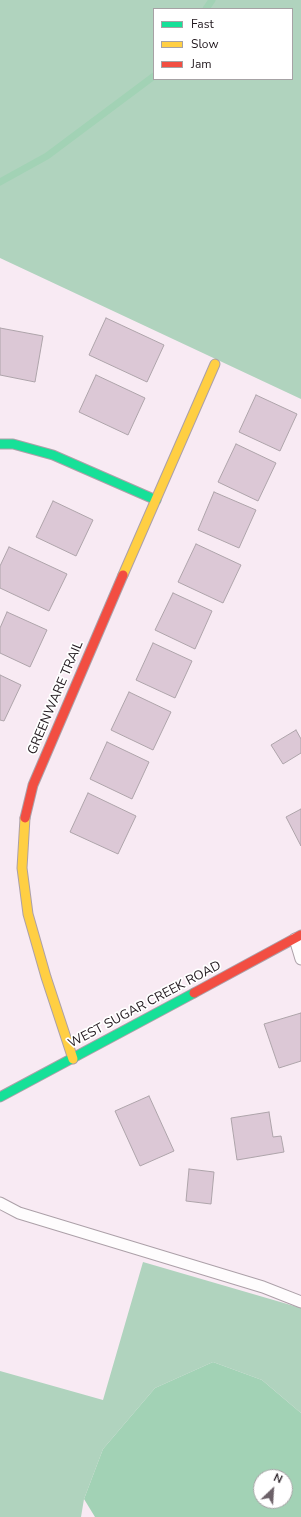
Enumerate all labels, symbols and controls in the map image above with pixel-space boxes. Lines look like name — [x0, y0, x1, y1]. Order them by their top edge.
legend — [153, 8, 293, 80]
text: Fast — [191, 16, 214, 32]
text: Slow — [191, 36, 219, 52]
text: Jam — [191, 56, 212, 72]
street label: GREENWARE TRAIL — [25, 639, 87, 757]
street label: WEST SUGAR CREEK ROAD — [66, 958, 224, 1052]
north arrow — [253, 1469, 293, 1509]
text: N — [271, 1470, 285, 1487]

